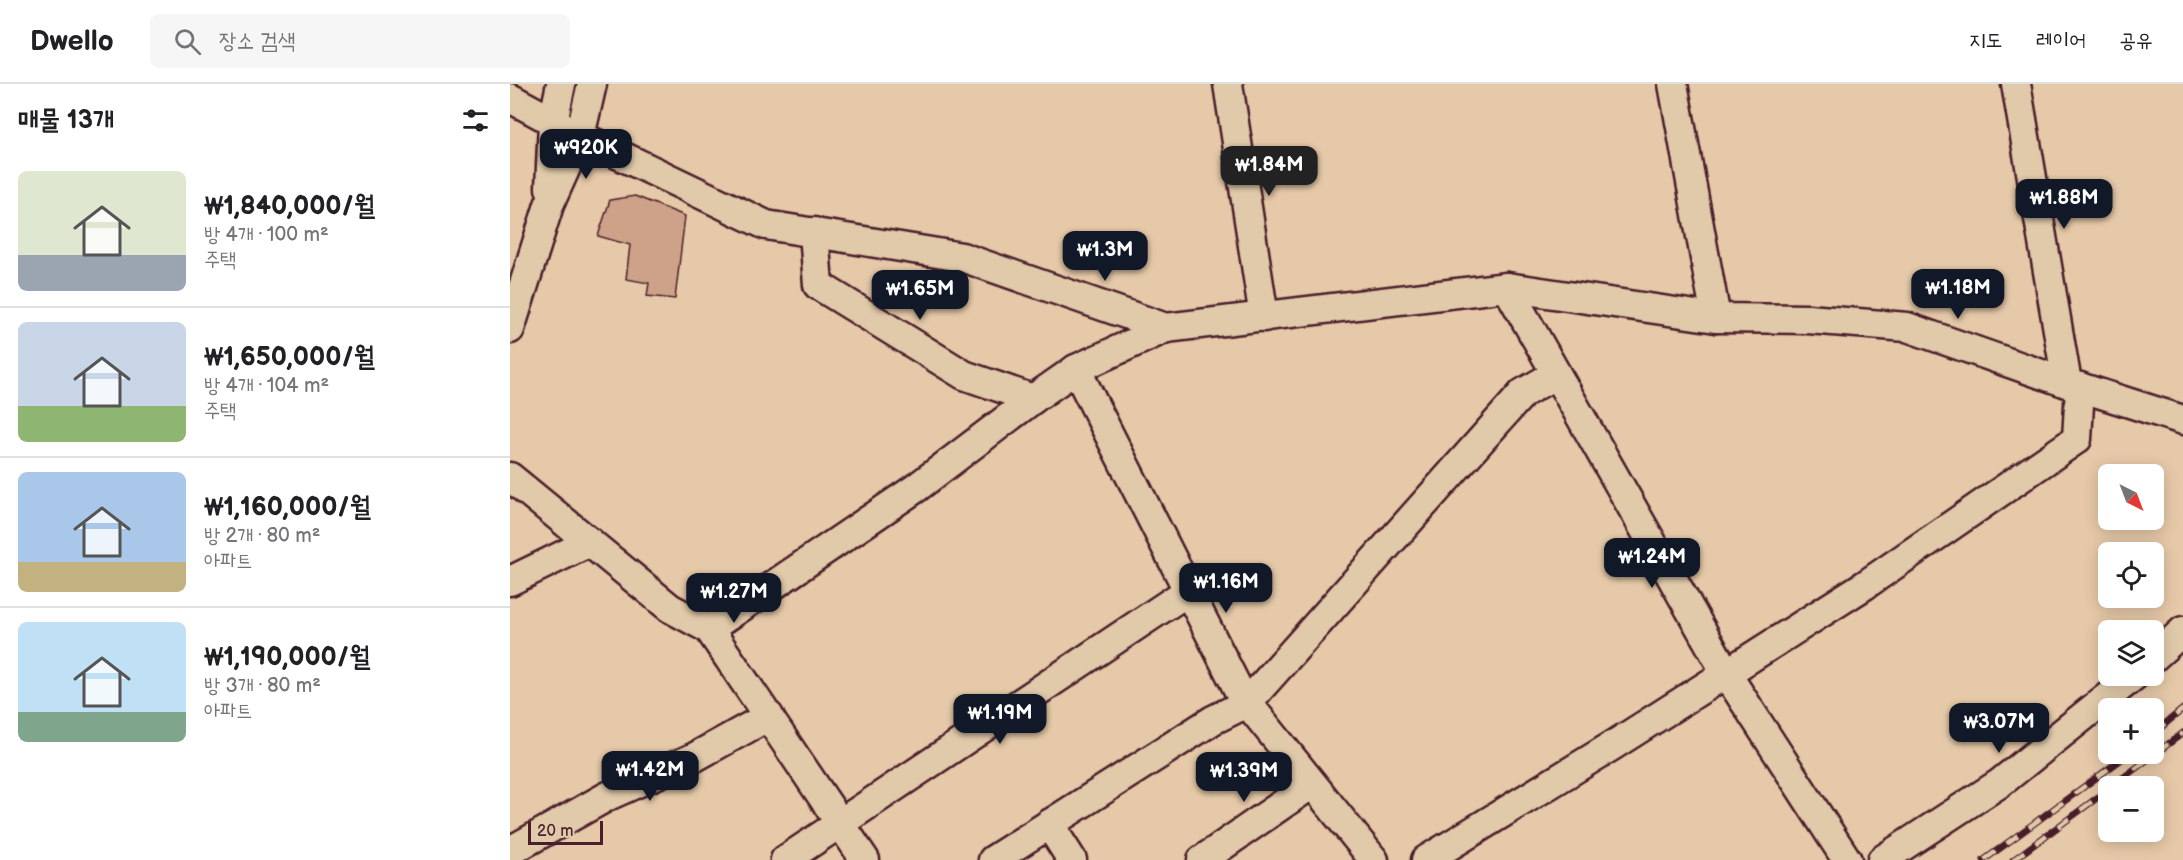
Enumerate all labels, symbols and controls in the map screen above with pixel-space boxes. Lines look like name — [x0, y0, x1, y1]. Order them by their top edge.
search box — [150, 14, 570, 68]
text: Dwello — [30, 25, 114, 58]
icon: search — [171, 25, 204, 58]
text: 장소 검색 — [219, 28, 295, 55]
text: 지도 — [1969, 28, 2003, 53]
text: 레이어 — [2036, 28, 2086, 53]
text: 공유 — [2119, 28, 2153, 53]
icon: filters — [459, 104, 492, 137]
text: 매물 13개 — [18, 105, 114, 136]
pin: ₩920K — [544, 129, 628, 180]
text: ₩920K — [554, 136, 618, 160]
pin: ₩1.84M — [1220, 146, 1318, 197]
text: ₩1.84M — [1235, 153, 1303, 177]
pin: ₩1.88M — [2015, 179, 2113, 230]
text: ₩1.88M — [2030, 186, 2098, 210]
text: ₩1,840,000/월 — [204, 191, 375, 222]
icon: home — [66, 195, 138, 267]
text: 방 4개 · 100 m² — [204, 223, 329, 247]
pin: ₩1.3M — [1063, 231, 1147, 282]
text: ₩1.3M — [1077, 238, 1133, 262]
text: 주택 — [204, 248, 236, 272]
pin: ₩1.18M — [1909, 269, 2007, 320]
pin: ₩1.65M — [871, 270, 969, 321]
text: ₩1.18M — [1925, 276, 1991, 300]
text: ₩1.65M — [886, 277, 954, 301]
text: ₩1,650,000/월 — [204, 342, 375, 373]
icon: home — [66, 346, 138, 418]
text: 방 4개 · 104 m² — [204, 374, 329, 398]
text: 주택 — [204, 399, 236, 423]
north arrow — [2098, 464, 2164, 530]
map controls — [2098, 464, 2164, 842]
text: ₩1,160,000/월 — [204, 492, 371, 523]
icon: home — [66, 496, 138, 568]
text: 방 2개 · 80 m² — [204, 524, 320, 548]
pin: ₩1.24M — [1603, 538, 1701, 589]
button: locate — [2098, 542, 2164, 608]
text: ₩1.24M — [1618, 545, 1686, 569]
text: 아파트 — [204, 549, 252, 573]
pin: ₩1.16M — [1177, 563, 1275, 614]
text: ₩1.16M — [1193, 570, 1259, 594]
pin: ₩1.27M — [685, 573, 783, 624]
text: ₩1.27M — [700, 580, 768, 604]
button: layers — [2098, 620, 2164, 686]
text: ₩1,190,000/월 — [204, 642, 370, 673]
icon: home — [66, 646, 138, 718]
text: 방 3개 · 80 m² — [204, 674, 321, 698]
pin: ₩1.19M — [951, 694, 1049, 745]
button: + — [2098, 698, 2164, 764]
text: 아파트 — [204, 699, 252, 723]
text: ₩1.19M — [967, 701, 1033, 725]
pin: ₩3.07M — [1950, 703, 2048, 754]
text: ₩3.07M — [1963, 710, 2035, 734]
pin: ₩1.42M — [601, 751, 699, 802]
pin: ₩1.39M — [1195, 752, 1293, 803]
text: ₩1.42M — [616, 758, 684, 782]
text: ₩1.39M — [1210, 759, 1278, 783]
button: − — [2098, 776, 2164, 842]
scale bar — [528, 818, 603, 846]
text: 20 m — [537, 822, 573, 841]

